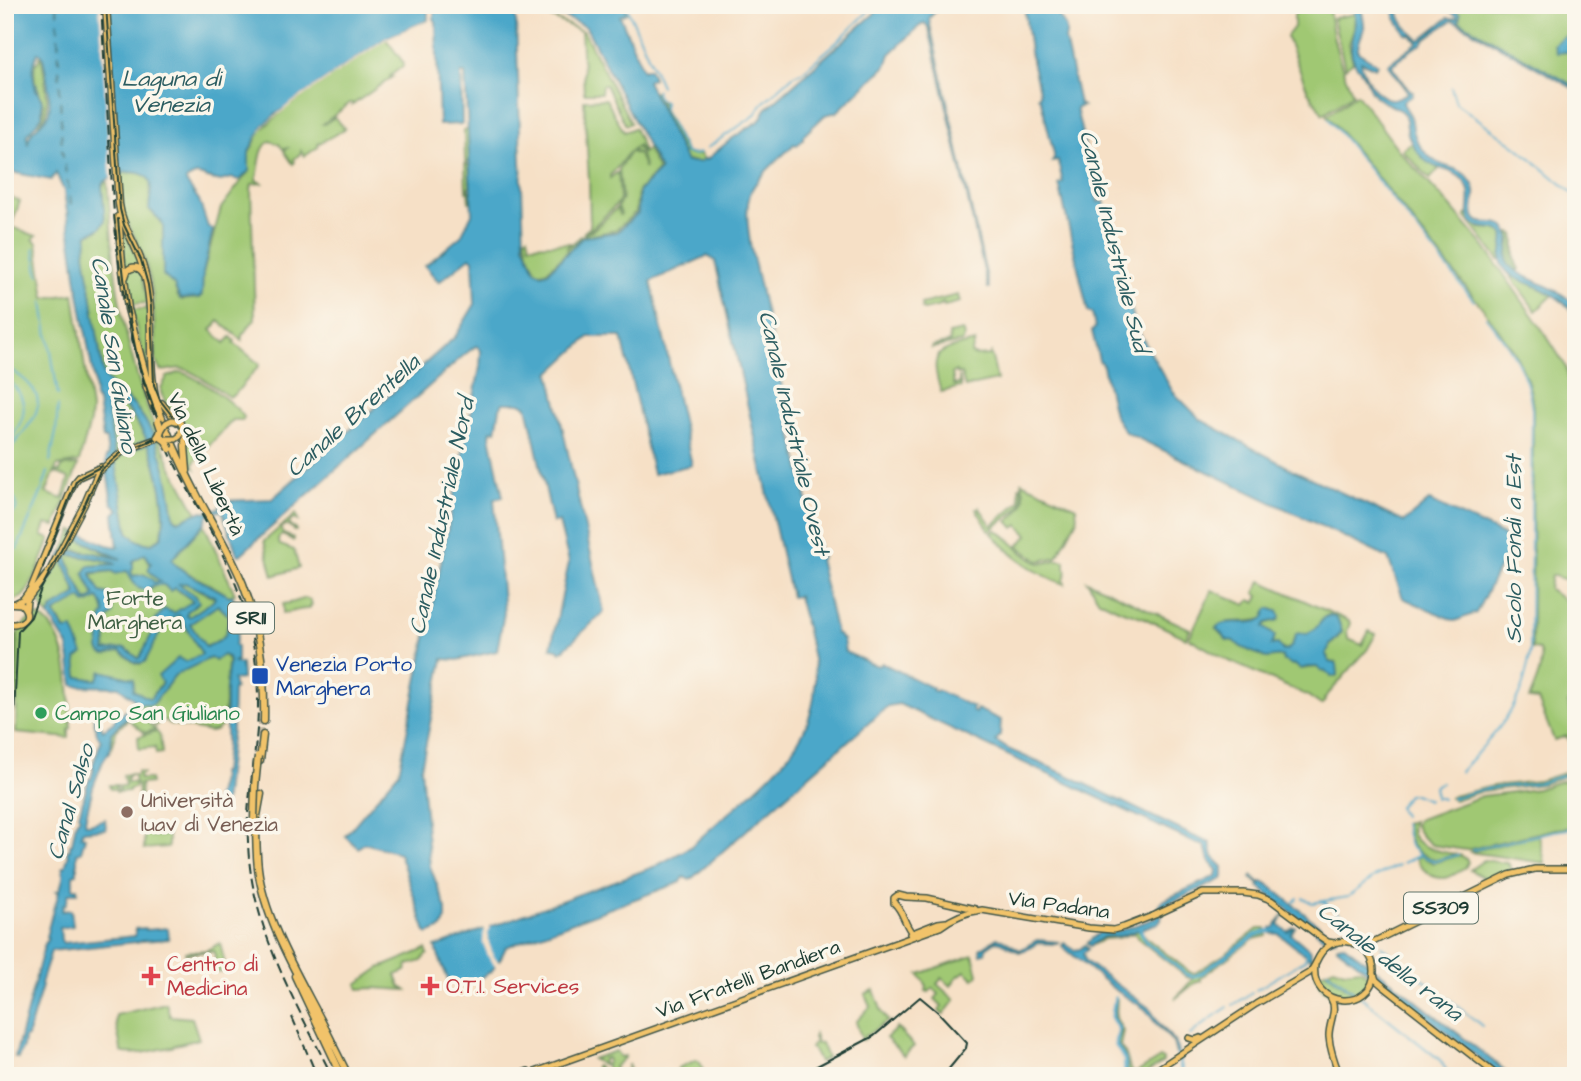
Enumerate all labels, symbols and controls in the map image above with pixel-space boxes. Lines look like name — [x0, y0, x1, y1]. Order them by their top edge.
water label: Laguna di Venezia — [122, 63, 223, 121]
water label: Canale Industriale Sud — [1071, 127, 1158, 359]
water label: Canale San Giuliano — [83, 255, 146, 457]
water label: Canale Industriale Ovest — [750, 308, 838, 561]
water label: Canale Brentella — [279, 346, 428, 485]
street label: Via della Libertà — [160, 388, 252, 541]
water label: Canale Industriale Nord — [401, 391, 484, 637]
water label: Scolo Fondi a Est — [1498, 452, 1530, 643]
park label: Forte Marghera — [88, 584, 183, 639]
road number: SR11 — [228, 603, 274, 634]
place label: Venezia Porto Marghera — [276, 650, 412, 705]
marker: Venezia Porto Marghera — [250, 666, 270, 686]
place label: Campo San Giuliano — [55, 699, 240, 729]
marker: Campo San Giuliano — [33, 705, 49, 721]
water label: Canal Salso — [39, 739, 103, 863]
place label: Università Iuav di Venezia — [141, 786, 278, 839]
marker: Università Iuav di Venezia — [119, 804, 135, 820]
street label: Via Padana — [1006, 884, 1112, 927]
road number: SS309 — [1404, 893, 1478, 924]
water label: Canale della rana — [1311, 895, 1470, 1030]
street label: Via Fratelli Bandiera — [652, 932, 844, 1026]
place label: Centro di Medicina — [167, 950, 258, 1003]
marker: Centro di Medicina — [141, 966, 161, 986]
place label: O.T.I. Services — [446, 972, 579, 1001]
marker: O.T.I. Services — [420, 976, 440, 996]

